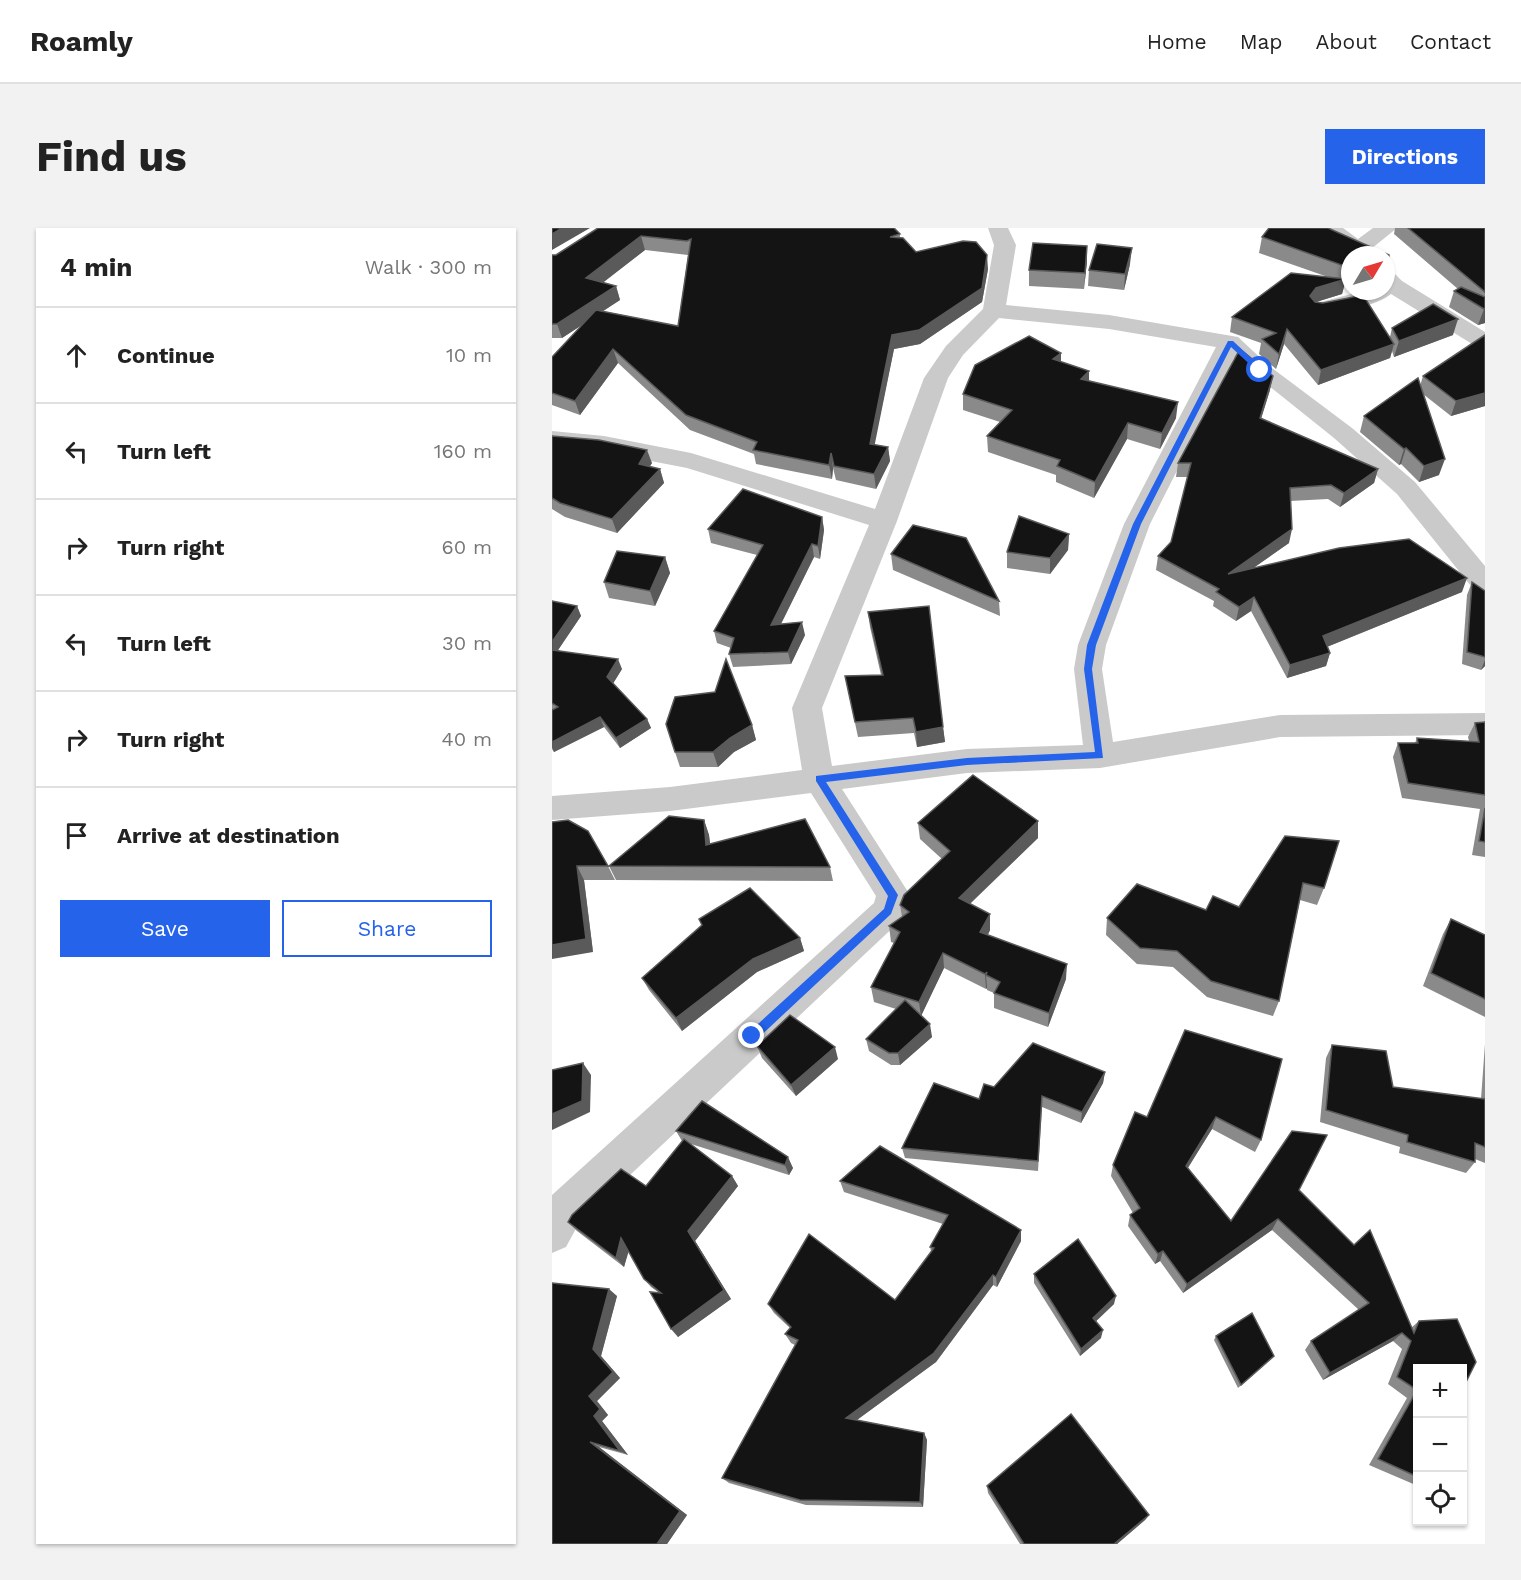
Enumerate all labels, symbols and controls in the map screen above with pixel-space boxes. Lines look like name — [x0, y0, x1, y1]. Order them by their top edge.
text: Roamly — [30, 25, 133, 58]
text: Home — [1147, 29, 1207, 54]
text: Map — [1240, 29, 1283, 54]
text: About — [1316, 29, 1377, 54]
text: Contact — [1410, 29, 1491, 54]
button: Directions — [1325, 129, 1485, 184]
text: Find us — [36, 132, 187, 181]
north arrow — [1341, 246, 1395, 300]
text: 4 min — [60, 252, 132, 282]
text: Walk · 300 m — [365, 255, 492, 279]
icon: ahead — [60, 339, 93, 372]
text: Continue — [117, 343, 215, 368]
text: 10 m — [446, 343, 492, 367]
route start — [1246, 356, 1272, 382]
icon: left — [60, 435, 93, 468]
text: Turn left — [117, 439, 211, 464]
text: 160 m — [434, 439, 492, 463]
icon: right — [60, 531, 93, 564]
text: Turn right — [117, 535, 224, 560]
text: 60 m — [442, 535, 492, 559]
icon: left — [60, 627, 93, 660]
text: Turn left — [117, 631, 211, 656]
text: 30 m — [442, 631, 492, 655]
icon: right — [60, 723, 93, 756]
text: Turn right — [117, 727, 224, 752]
text: 40 m — [441, 727, 492, 751]
icon: arrive — [60, 819, 93, 852]
text: Arrive at destination — [117, 823, 340, 848]
button: Save — [60, 900, 270, 957]
button: Share — [282, 900, 492, 957]
route end — [738, 1022, 764, 1048]
map controls — [1413, 1364, 1467, 1526]
button: + — [1413, 1364, 1467, 1418]
button: − — [1413, 1418, 1467, 1472]
button: locate — [1413, 1472, 1467, 1526]

